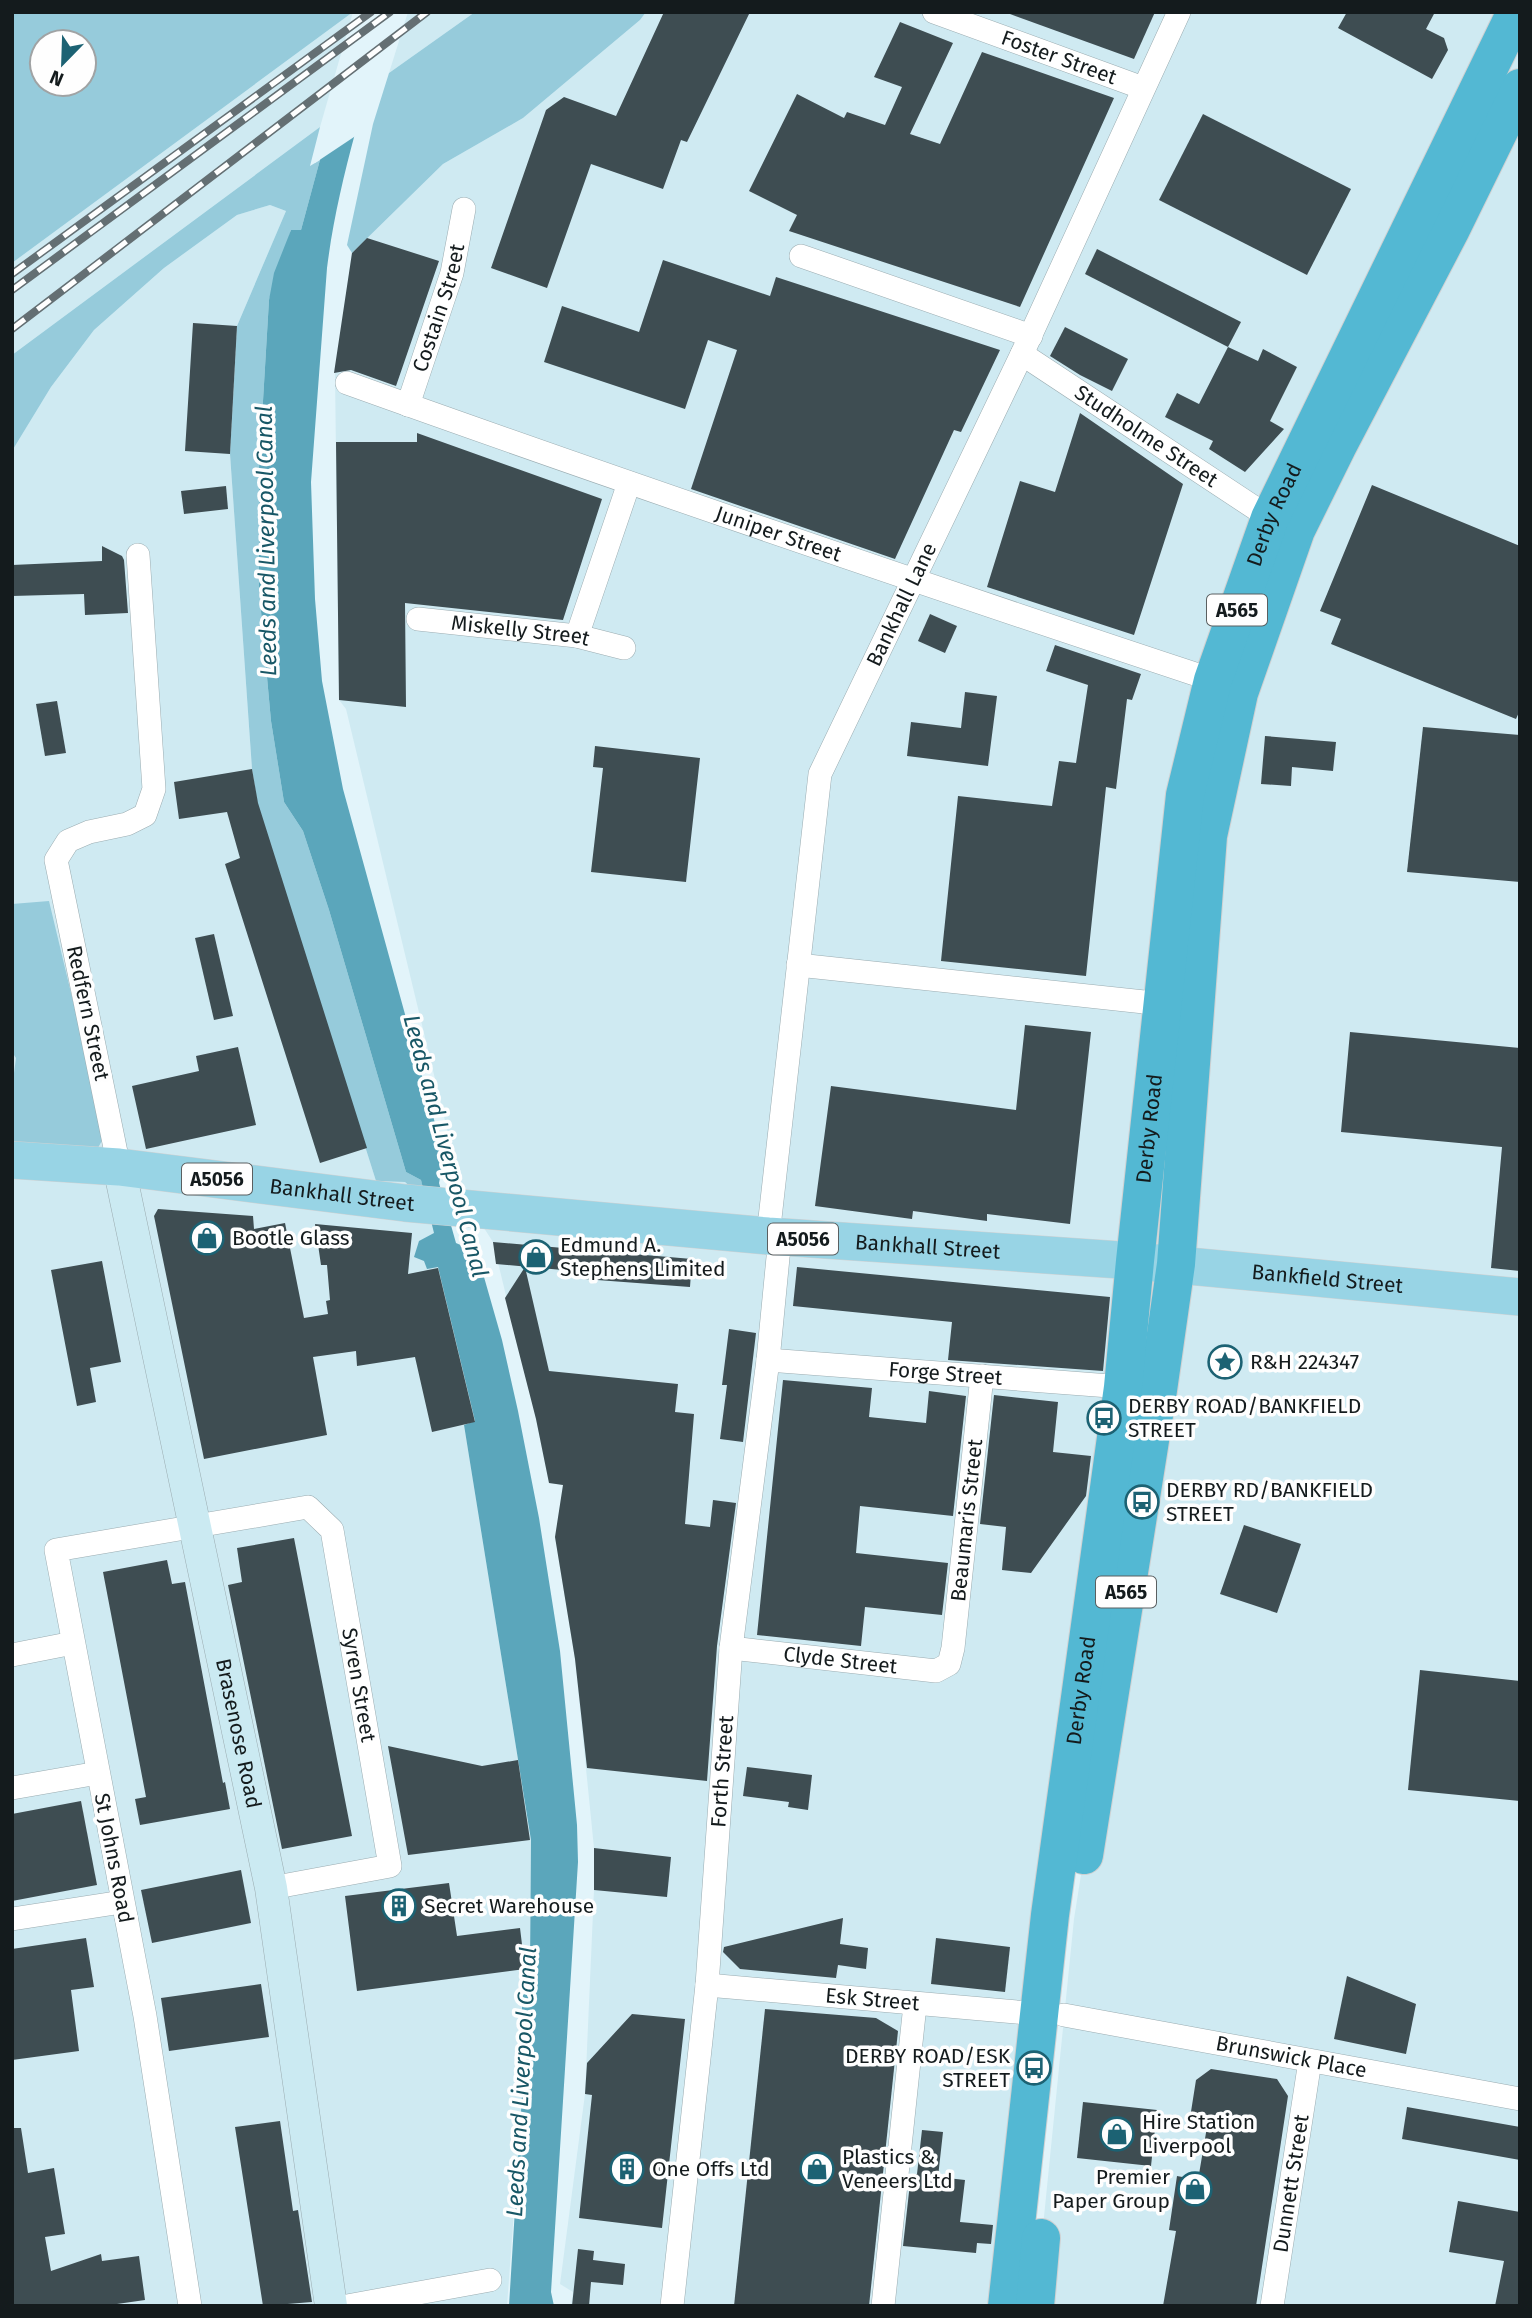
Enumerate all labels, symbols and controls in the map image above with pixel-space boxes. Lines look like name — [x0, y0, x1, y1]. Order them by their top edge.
street label: Foster Street — [998, 25, 1121, 91]
north arrow — [28, 28, 98, 98]
text: N — [46, 65, 67, 91]
street label: Costain Street — [407, 241, 470, 376]
street label: Studholme Street — [1070, 379, 1223, 493]
water label: Leeds and Liverpool Canal — [250, 405, 282, 677]
street label: Derby Road — [1241, 459, 1308, 570]
street label: Juniper Street — [712, 500, 845, 568]
street label: Bankhall Lane — [861, 538, 942, 671]
road number: A565 — [1207, 594, 1267, 625]
street label: Miskelly Street — [450, 610, 593, 652]
street label: Redfern Street — [61, 943, 115, 1083]
water label: Leeds and Liverpool Canal — [397, 1012, 495, 1280]
street label: Derby Road — [1130, 1073, 1168, 1185]
road number: A5056 — [182, 1163, 252, 1194]
street label: Bankhall Street — [268, 1173, 416, 1217]
shop icon: Bootle Glass — [188, 1219, 226, 1257]
road number: A5056 — [768, 1224, 838, 1254]
place label: Bootle Glass — [232, 1225, 350, 1251]
street label: Bankhall Street — [854, 1229, 1002, 1265]
place label: Edmund A. Stephens Limited — [560, 1232, 726, 1282]
shop icon: Edmund A. Stephens Limited — [517, 1238, 555, 1276]
street label: Bankfield Street — [1250, 1259, 1405, 1299]
place icon: R&H 224347 — [1206, 1343, 1244, 1381]
place label: R&H 224347 — [1250, 1349, 1359, 1375]
street label: Forge Street — [888, 1356, 1004, 1391]
place label: DERBY ROAD/BANKFIELD STREET — [1128, 1393, 1361, 1443]
bus stop icon: DERBY ROAD/BANKFIELD STREET — [1085, 1399, 1123, 1437]
street label: Beaumaris Street — [945, 1437, 988, 1603]
place label: DERBY RD/BANKFIELD STREET — [1166, 1477, 1373, 1527]
bus stop icon: DERBY RD/BANKFIELD STREET — [1123, 1483, 1161, 1521]
road number: A565 — [1096, 1576, 1156, 1608]
street label: Syren Street — [336, 1626, 381, 1744]
street label: Derby Road — [1061, 1634, 1101, 1747]
street label: Clyde Street — [782, 1641, 899, 1680]
street label: Brasenose Road — [210, 1656, 267, 1811]
street label: Forth Street — [705, 1714, 739, 1828]
street label: St Johns Road — [89, 1791, 139, 1925]
building icon: Secret Warehouse — [380, 1887, 418, 1925]
place label: Secret Warehouse — [424, 1893, 594, 1919]
water label: Leeds and Liverpool Canal — [500, 1946, 542, 2218]
street label: Esk Street — [824, 1982, 921, 2017]
street label: Brunswick Place — [1214, 2030, 1369, 2083]
place label: DERBY ROAD/ESK STREET — [845, 2043, 1011, 2093]
bus stop icon: DERBY ROAD/ESK STREET — [1015, 2049, 1053, 2087]
place label: Hire Station Liverpool — [1142, 2109, 1255, 2159]
street label: Dunnett Street — [1267, 2112, 1315, 2254]
shop icon: Hire Station Liverpool — [1098, 2115, 1136, 2153]
place label: Plastics & Veneers Ltd — [842, 2144, 953, 2194]
building icon: One Offs Ltd — [608, 2150, 646, 2188]
shop icon: Plastics & Veneers Ltd — [798, 2150, 836, 2188]
place label: One Offs Ltd — [652, 2156, 770, 2182]
place label: Premier Paper Group — [1052, 2164, 1170, 2214]
shop icon: Premier Paper Group — [1176, 2170, 1214, 2208]

